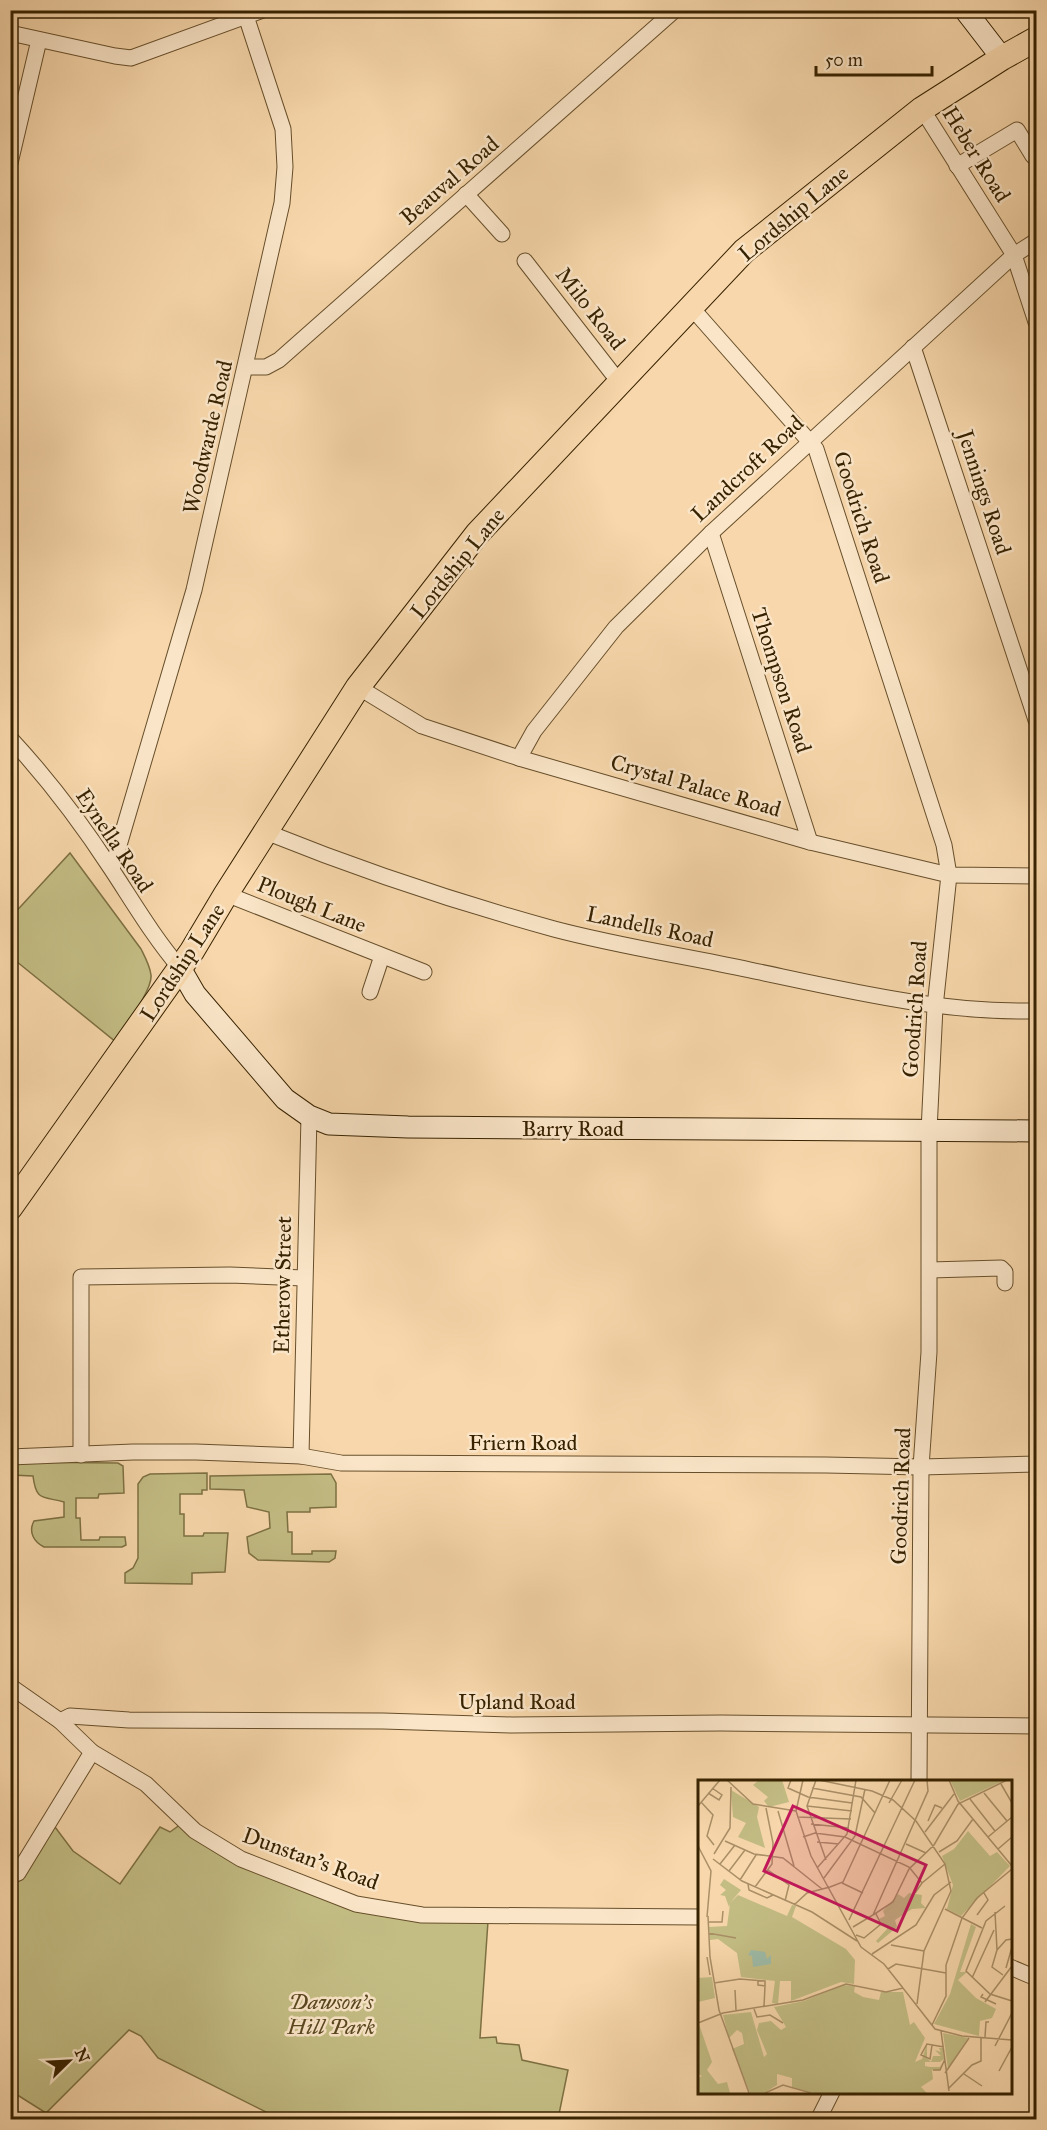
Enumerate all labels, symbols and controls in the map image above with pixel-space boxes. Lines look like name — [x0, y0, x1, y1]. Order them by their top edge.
scale bar — [816, 39, 932, 77]
text: 50 m — [825, 49, 863, 71]
street label: Heber Road — [937, 101, 1017, 207]
street label: Beauval Road — [394, 130, 504, 231]
street label: Lordship Lane — [733, 160, 854, 267]
street label: Milo Road — [550, 262, 631, 355]
street label: Woodwarde Road — [177, 358, 238, 517]
street label: Landcroft Road — [686, 409, 809, 527]
street label: Jennings Road — [951, 425, 1017, 558]
street label: Goodrich Road — [828, 448, 896, 586]
street label: Lordship Lane — [404, 502, 510, 624]
street label: Thompson Road — [745, 604, 818, 756]
street label: Crystal Palace Road — [607, 748, 784, 823]
street label: Eynella Road — [70, 783, 159, 897]
street label: Plough Lane — [253, 870, 370, 939]
street label: Lordship Lane — [134, 898, 231, 1026]
street label: Landells Road — [584, 900, 716, 953]
street label: Goodrich Road — [896, 940, 933, 1078]
street label: Barry Road — [522, 1115, 624, 1142]
street label: Etherow Street — [268, 1216, 297, 1354]
street label: Goodrich Road — [885, 1427, 916, 1565]
street label: Friern Road — [469, 1429, 578, 1456]
street label: Upland Road — [458, 1688, 576, 1715]
inset map — [698, 1780, 1011, 2094]
street label: Dunstan's Road — [239, 1821, 383, 1896]
park label: Dawson's Hill Park — [286, 1988, 375, 2040]
north arrow — [39, 2031, 99, 2091]
text: N — [71, 2045, 94, 2066]

